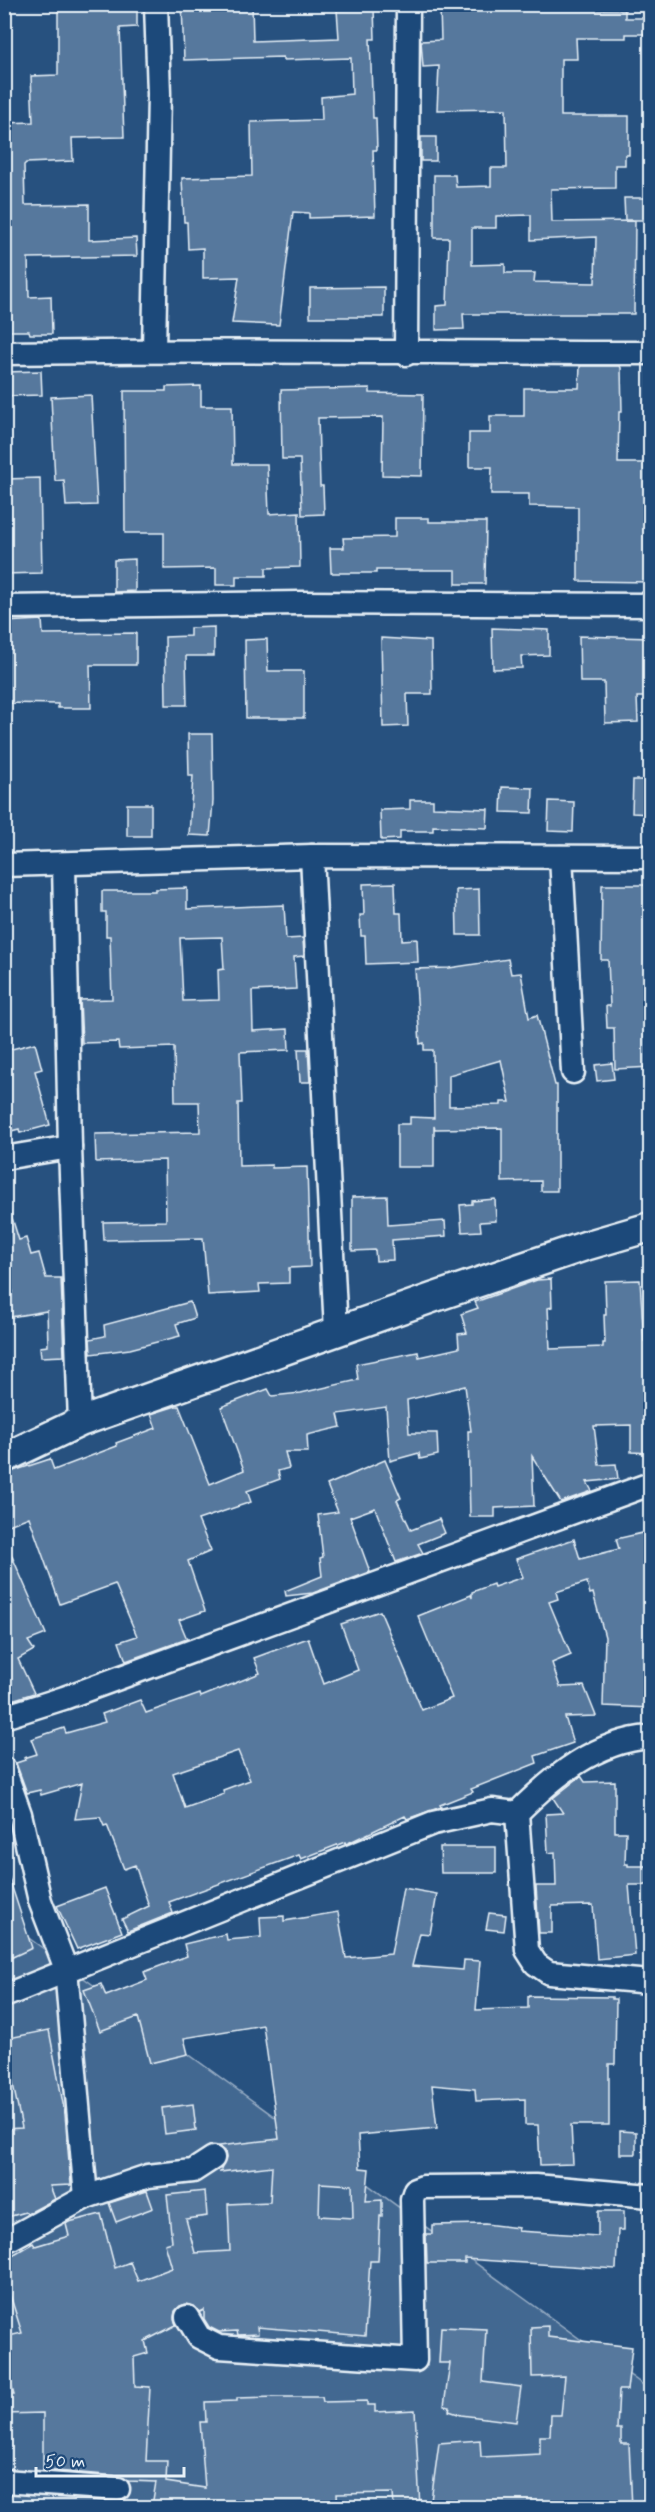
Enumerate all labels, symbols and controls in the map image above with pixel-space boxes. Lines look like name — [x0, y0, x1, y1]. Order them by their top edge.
scale bar — [36, 2440, 184, 2478]
text: 50 m — [45, 2450, 85, 2474]

